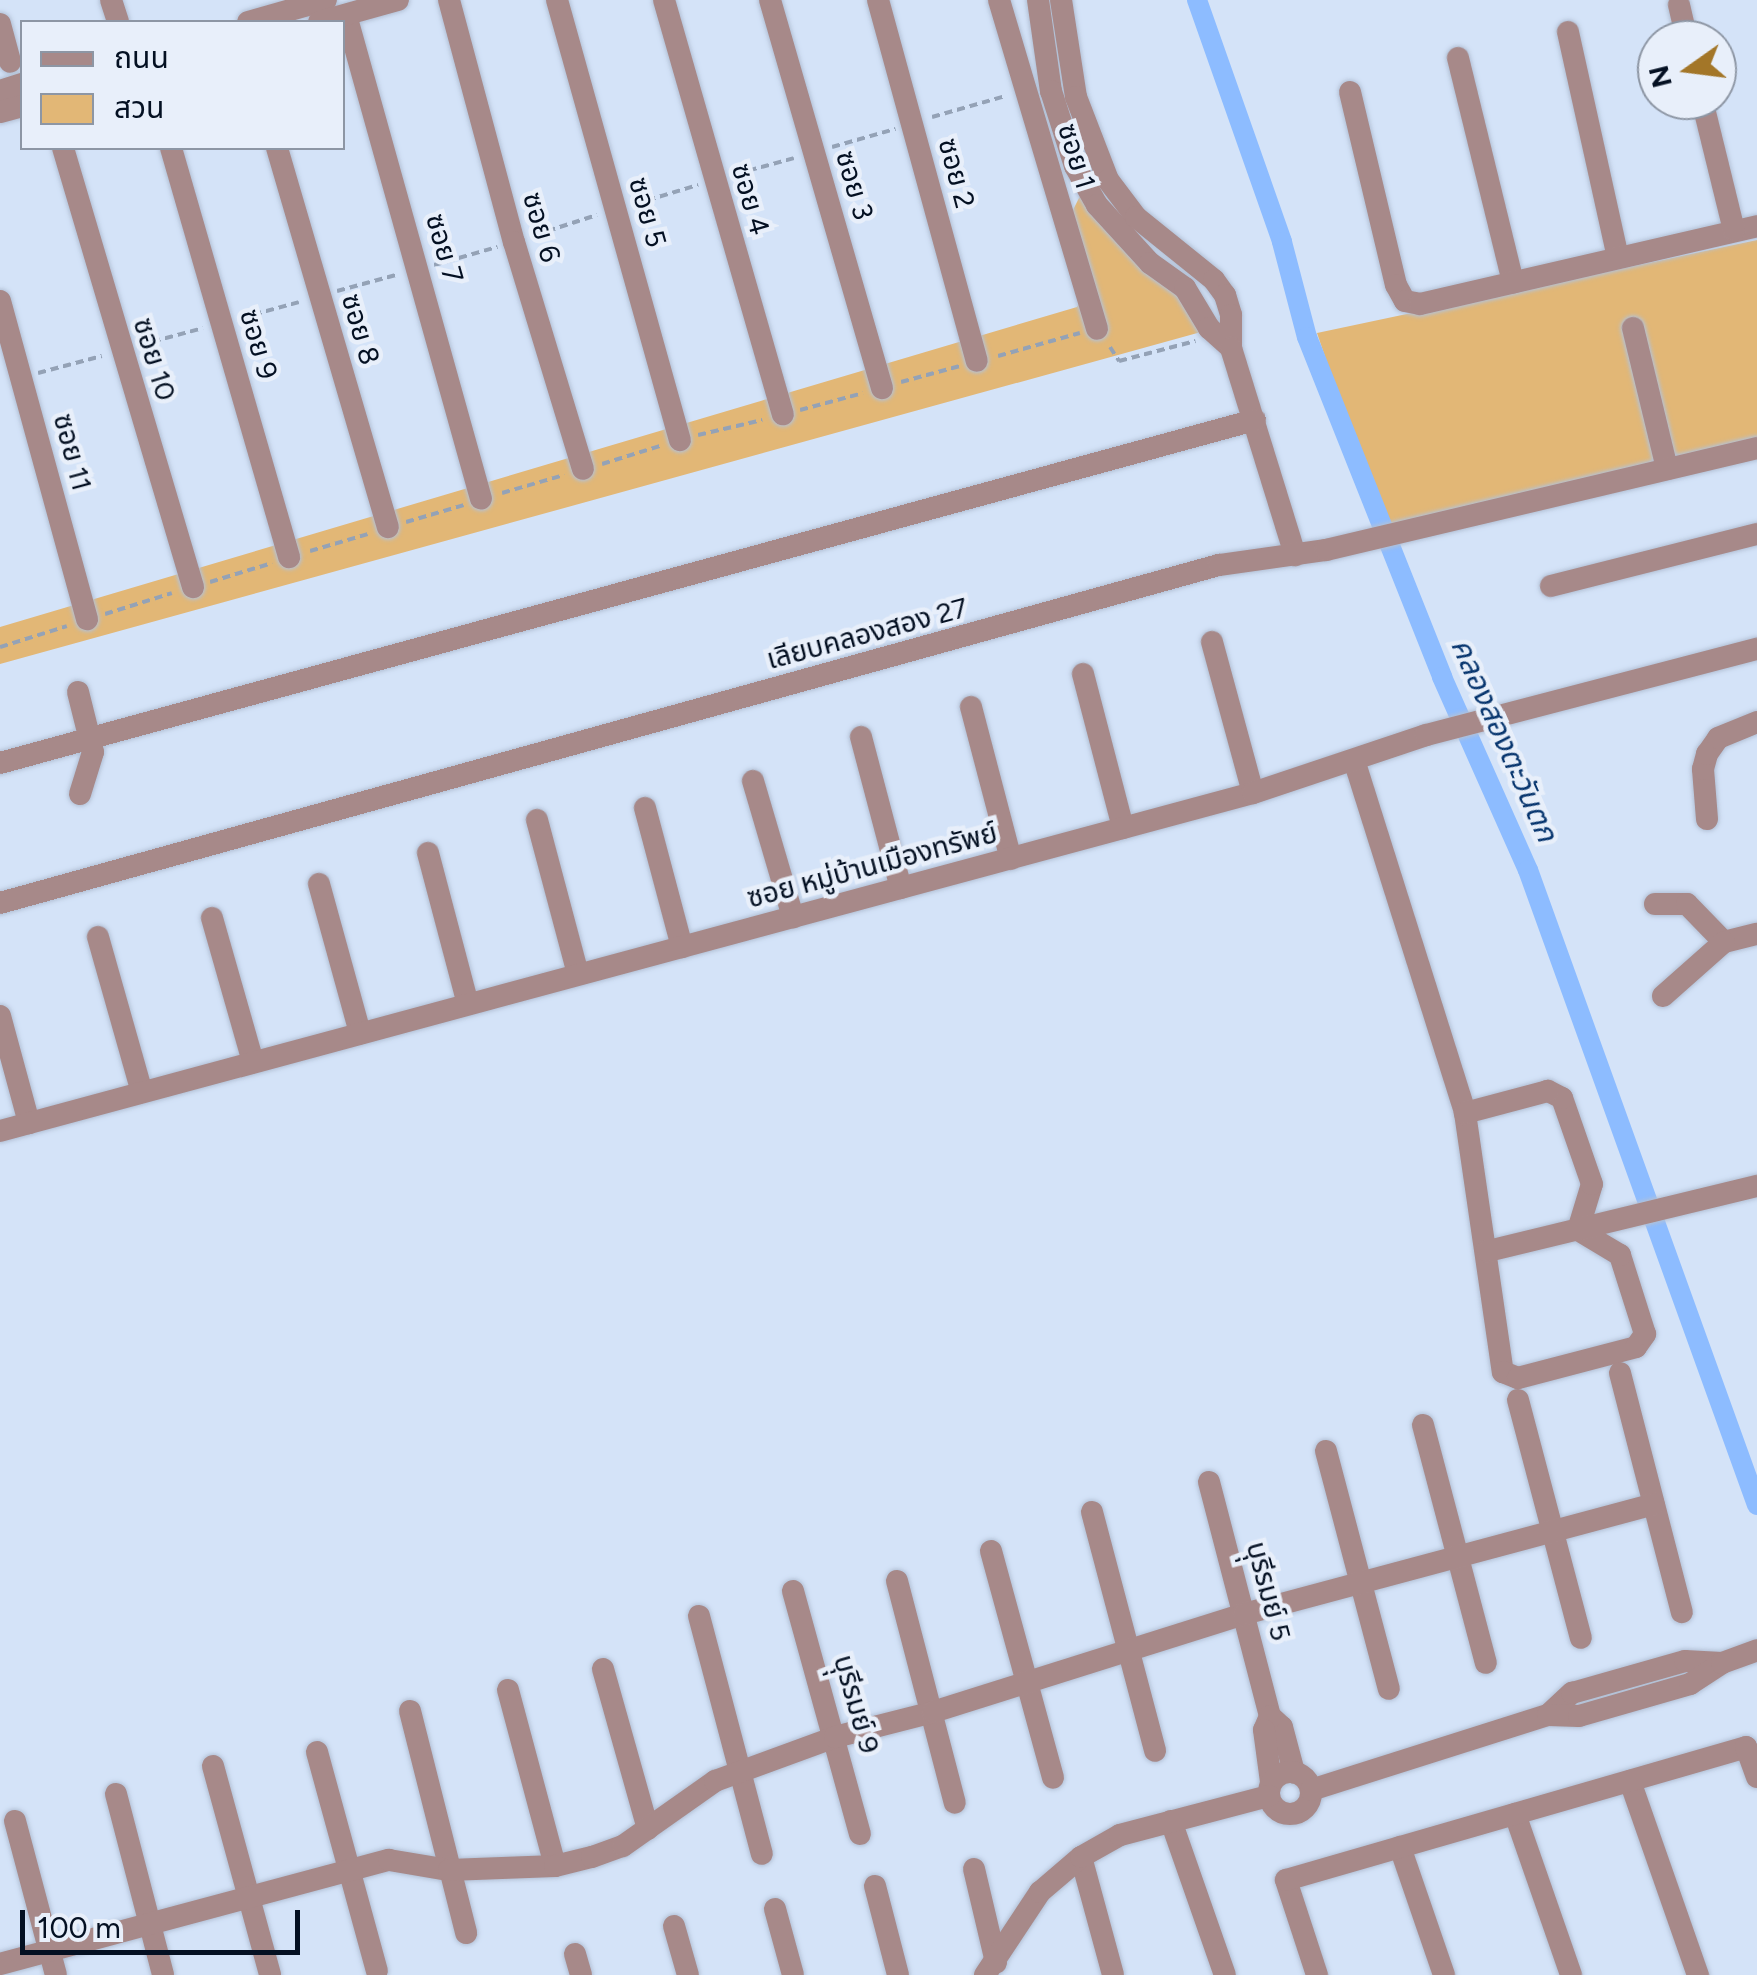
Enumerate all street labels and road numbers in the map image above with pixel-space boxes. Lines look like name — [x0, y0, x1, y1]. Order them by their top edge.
street label: ซอย 1 — [1051, 119, 1103, 193]
street label: ซอย 2 — [932, 134, 982, 212]
street label: ซอย 3 — [829, 147, 881, 223]
street label: ซอย 4 — [725, 159, 777, 239]
street label: ซอย 5 — [622, 173, 674, 251]
street label: ซอย 6 — [516, 188, 568, 266]
street label: ซอย 7 — [419, 210, 471, 286]
street label: ซอย 8 — [335, 290, 387, 368]
street label: ซอย 9 — [233, 305, 285, 383]
street label: ซอย 10 — [127, 314, 183, 404]
street label: ซอย 11 — [47, 410, 99, 494]
street label: เลียบคลองสอง 27 — [763, 590, 971, 676]
street label: ซอย หมู่บ้านเมืองทรัพย์ — [743, 815, 1001, 915]
street label: บุุรีรมย์ 5 — [1240, 1538, 1298, 1644]
street label: บุุรีรมย์ 9 — [827, 1651, 887, 1757]

